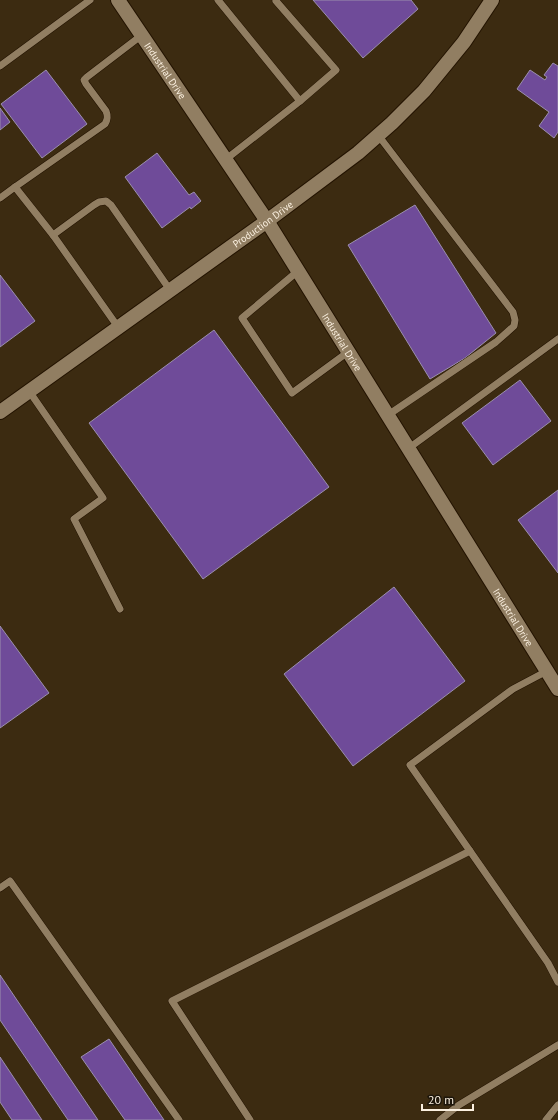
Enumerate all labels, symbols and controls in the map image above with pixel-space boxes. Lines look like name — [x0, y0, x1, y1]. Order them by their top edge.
street label: Industrial Drive — [141, 40, 189, 102]
street label: Production Drive — [230, 198, 296, 251]
street label: Industrial Drive — [319, 311, 365, 374]
street label: Industrial Drive — [490, 586, 536, 649]
scale bar — [422, 1086, 473, 1112]
text: 20 m — [428, 1092, 454, 1107]

